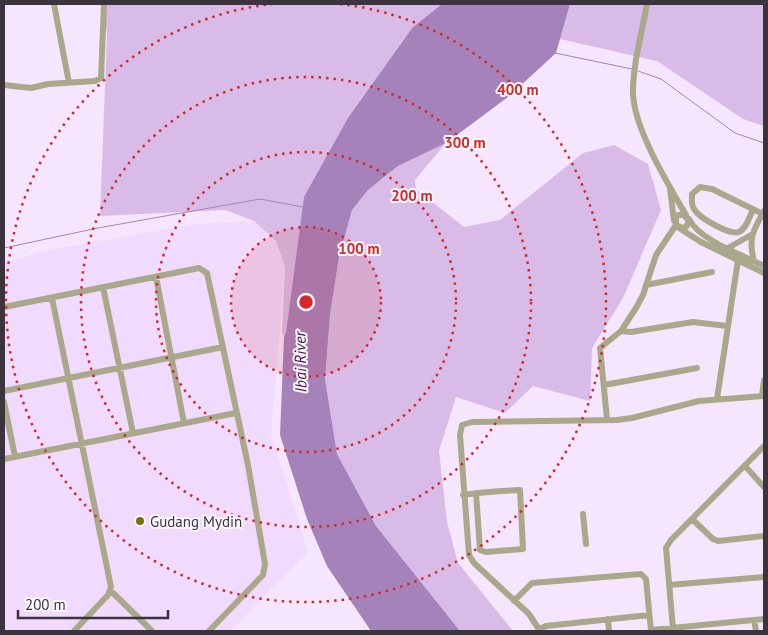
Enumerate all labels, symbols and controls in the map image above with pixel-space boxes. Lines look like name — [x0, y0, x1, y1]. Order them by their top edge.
text: 400 m — [497, 80, 539, 99]
text: 300 m — [444, 133, 486, 152]
text: 200 m — [391, 186, 433, 205]
text: 100 m — [338, 239, 380, 258]
centre of rings — [297, 293, 315, 311]
water label: Ibai River — [289, 329, 311, 393]
place label: Gudang Mydin — [150, 512, 242, 531]
marker: Gudang Mydin — [134, 515, 146, 527]
scale bar — [18, 588, 168, 620]
text: 200 m — [25, 595, 66, 614]

